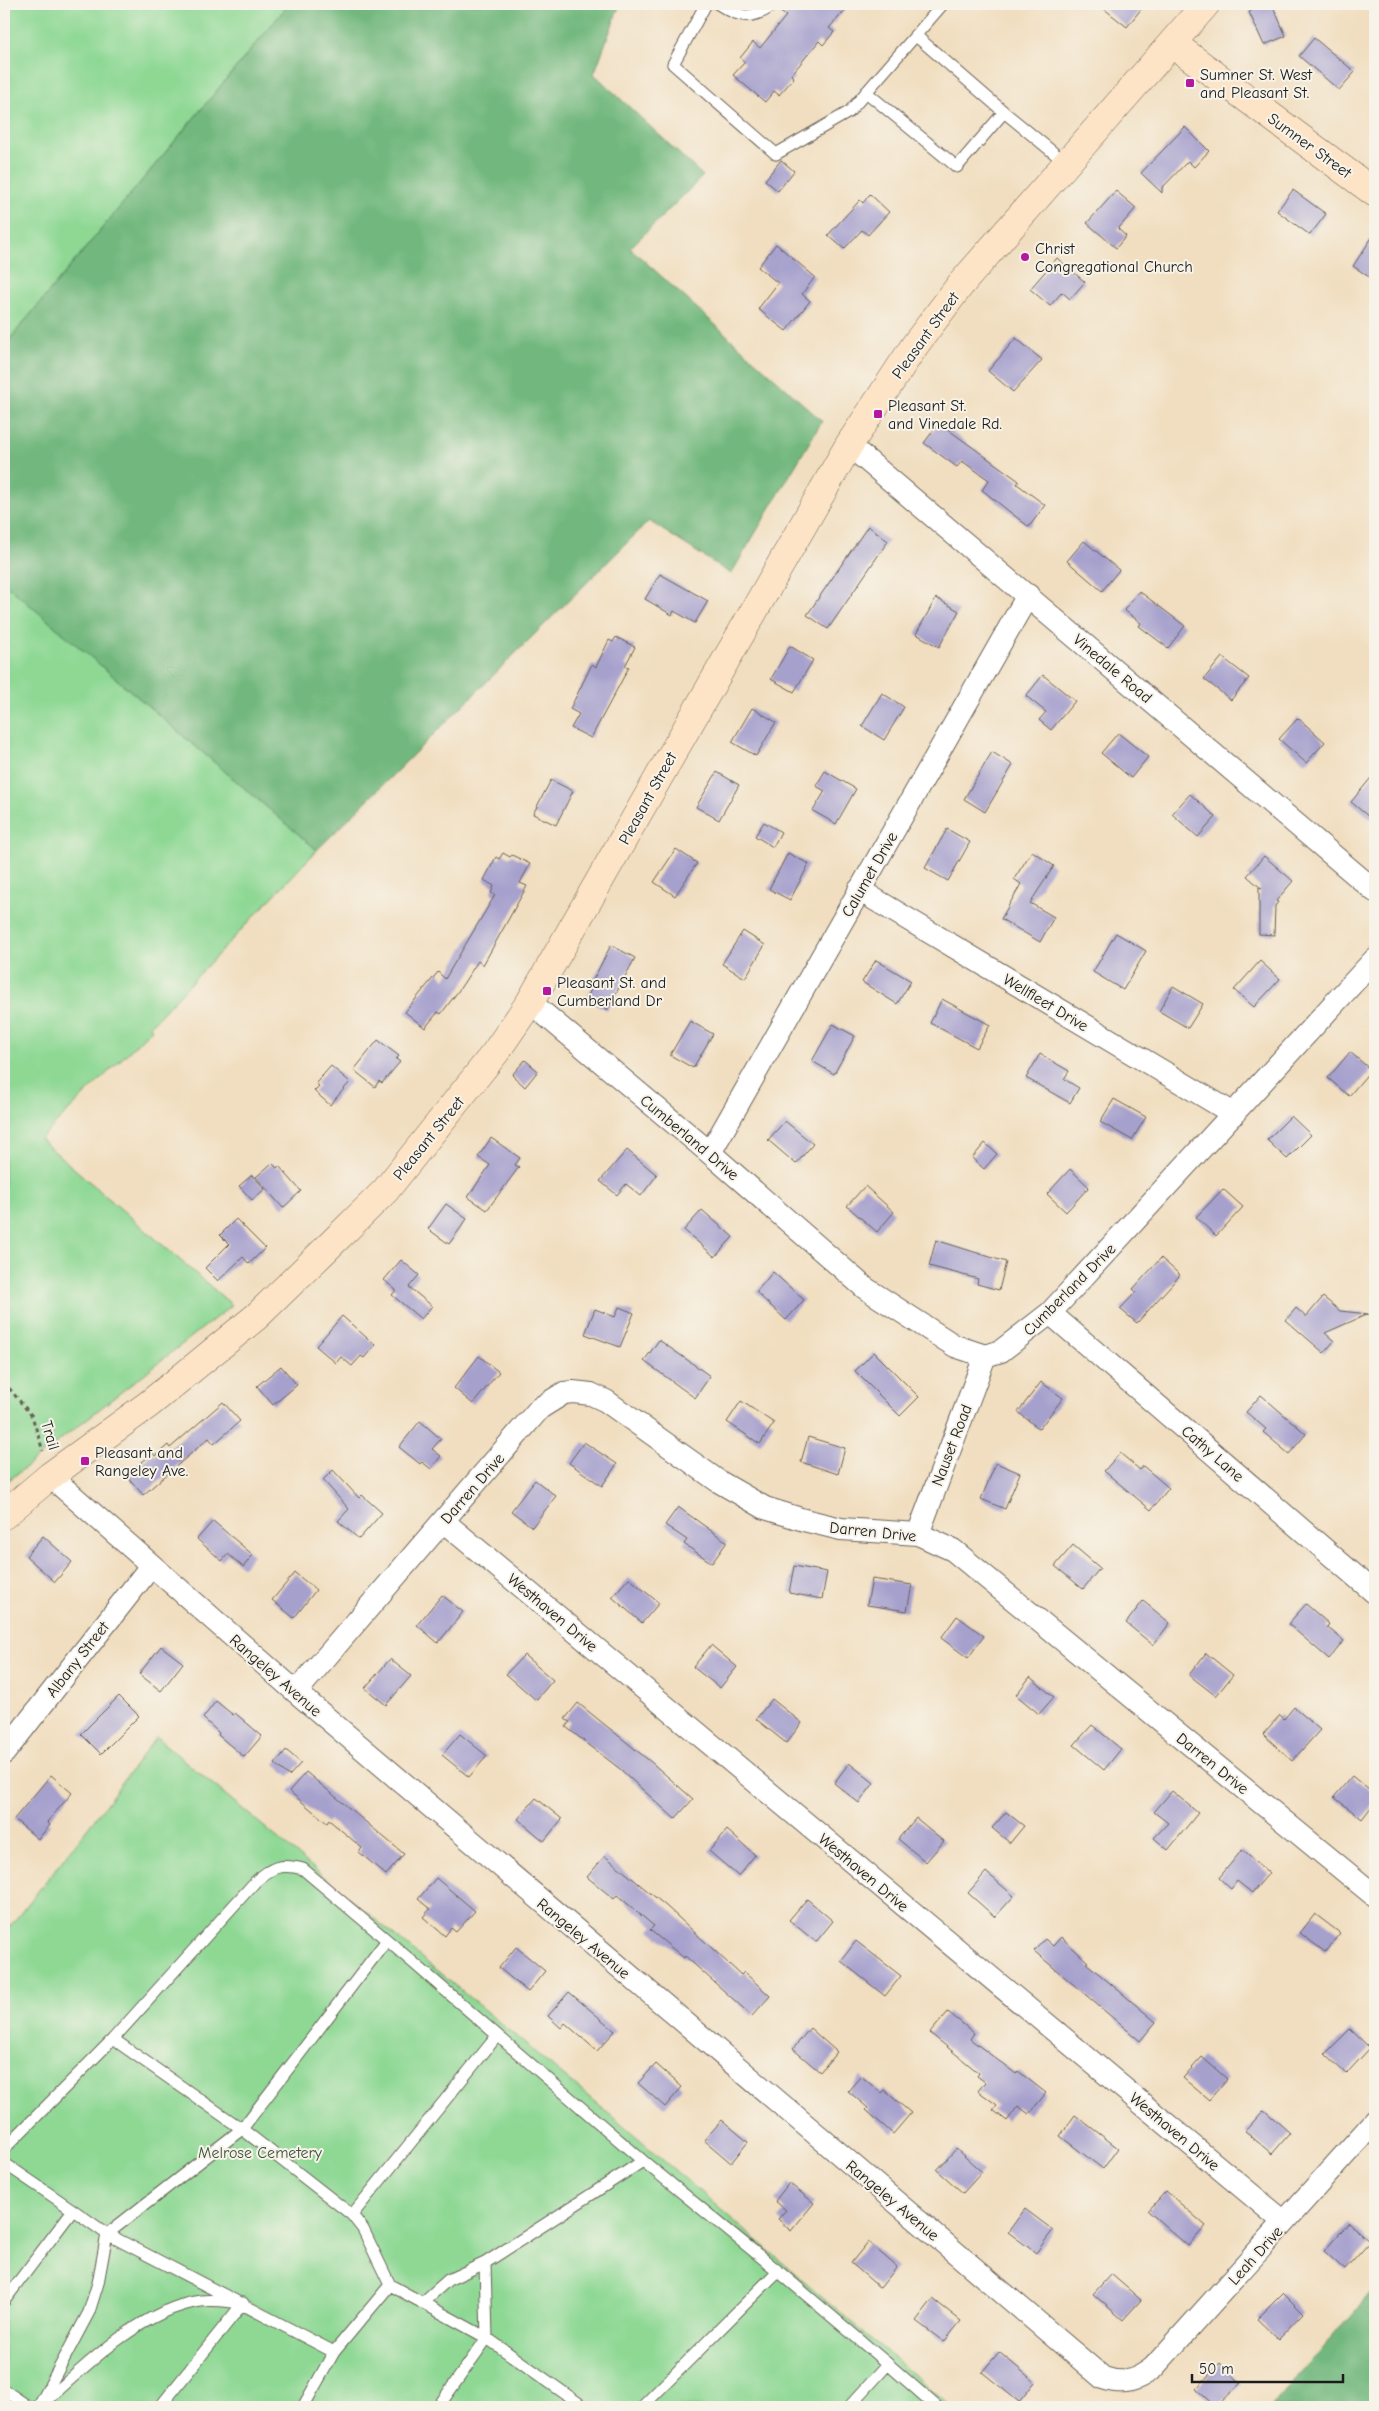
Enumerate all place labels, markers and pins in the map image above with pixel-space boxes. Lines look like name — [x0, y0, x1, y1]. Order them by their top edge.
place label: Sumner St. West and Pleasant St. — [1200, 66, 1312, 102]
marker: Sumner St. West and Pleasant St. — [1184, 77, 1196, 89]
place label: Christ Congregational Church — [1035, 240, 1193, 276]
marker: Christ Congregational Church — [1019, 251, 1031, 263]
place label: Pleasant St. and Vinedale Rd. — [888, 397, 1002, 433]
marker: Pleasant St. and Vinedale Rd. — [872, 408, 884, 420]
place label: Pleasant St. and Cumberland Dr — [557, 974, 666, 1010]
marker: Pleasant St. and Cumberland Dr — [541, 985, 553, 997]
place label: Pleasant and Rangeley Ave. — [95, 1444, 188, 1480]
marker: Pleasant and Rangeley Ave. — [79, 1455, 91, 1467]

